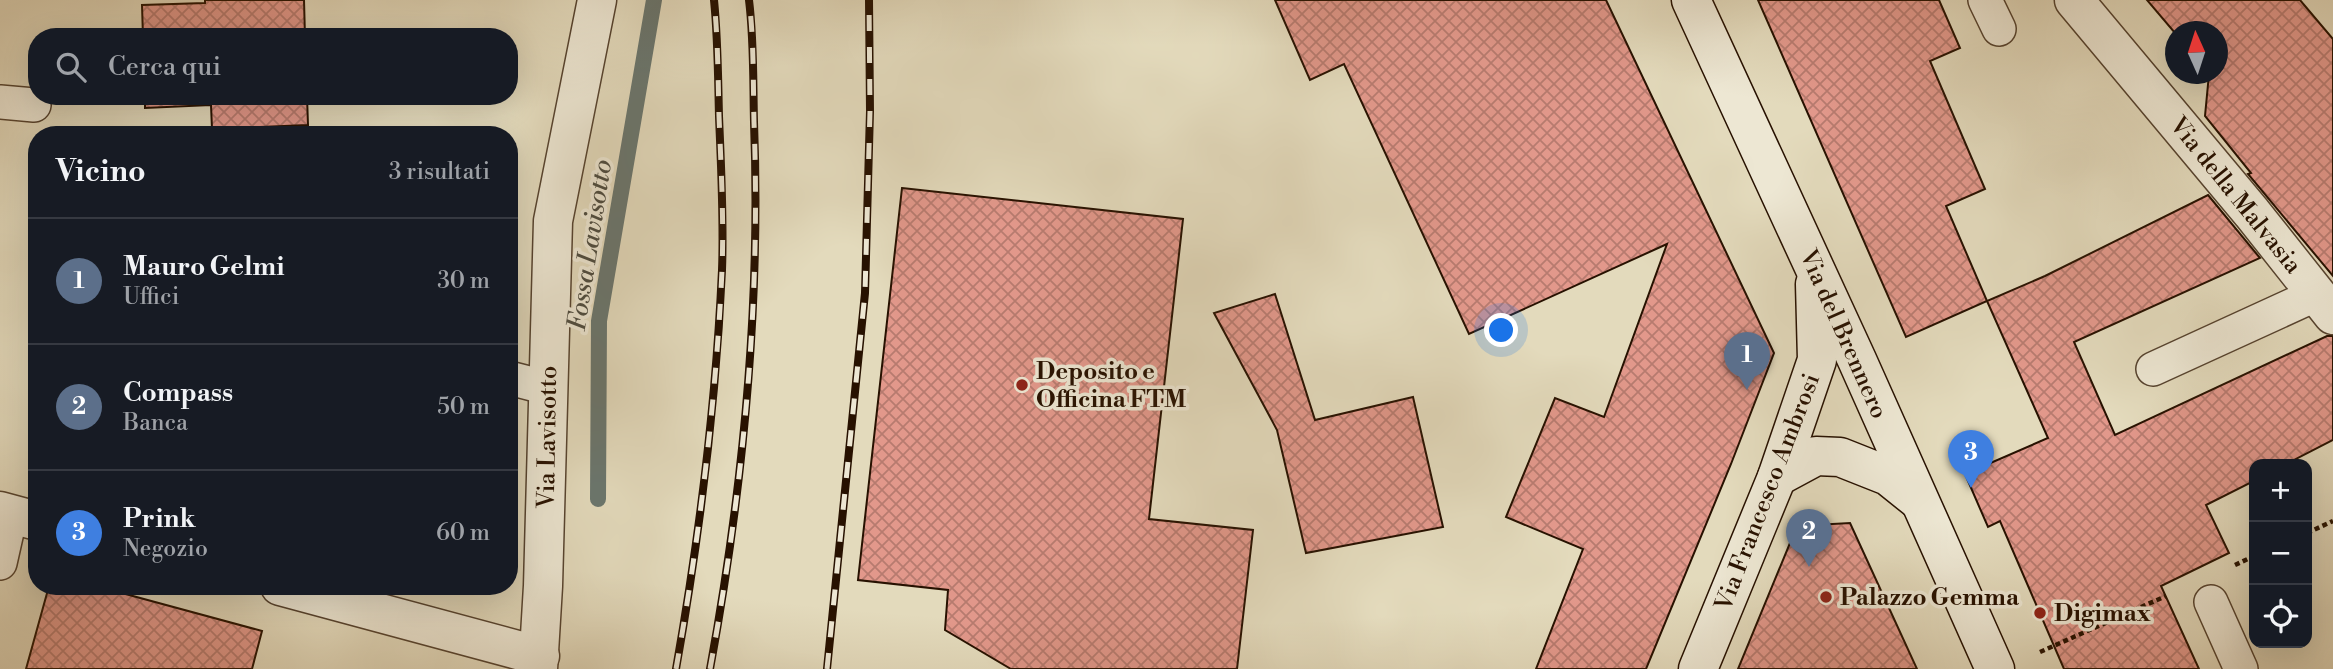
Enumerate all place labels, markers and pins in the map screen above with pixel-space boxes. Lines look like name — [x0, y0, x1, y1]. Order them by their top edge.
pin: 1 — [1724, 332, 1770, 390]
place label: Deposito e Officina FTM — [1036, 357, 1186, 415]
marker: Deposito e Officina FTM — [1014, 377, 1030, 393]
pin: 3 — [1948, 430, 1994, 488]
pin: 2 — [1786, 509, 1832, 567]
place label: Palazzo Gemma — [1840, 583, 2020, 613]
marker: Palazzo Gemma — [1818, 589, 1834, 605]
place label: Digimax — [2054, 599, 2151, 629]
marker: Digimax — [2032, 605, 2048, 621]

